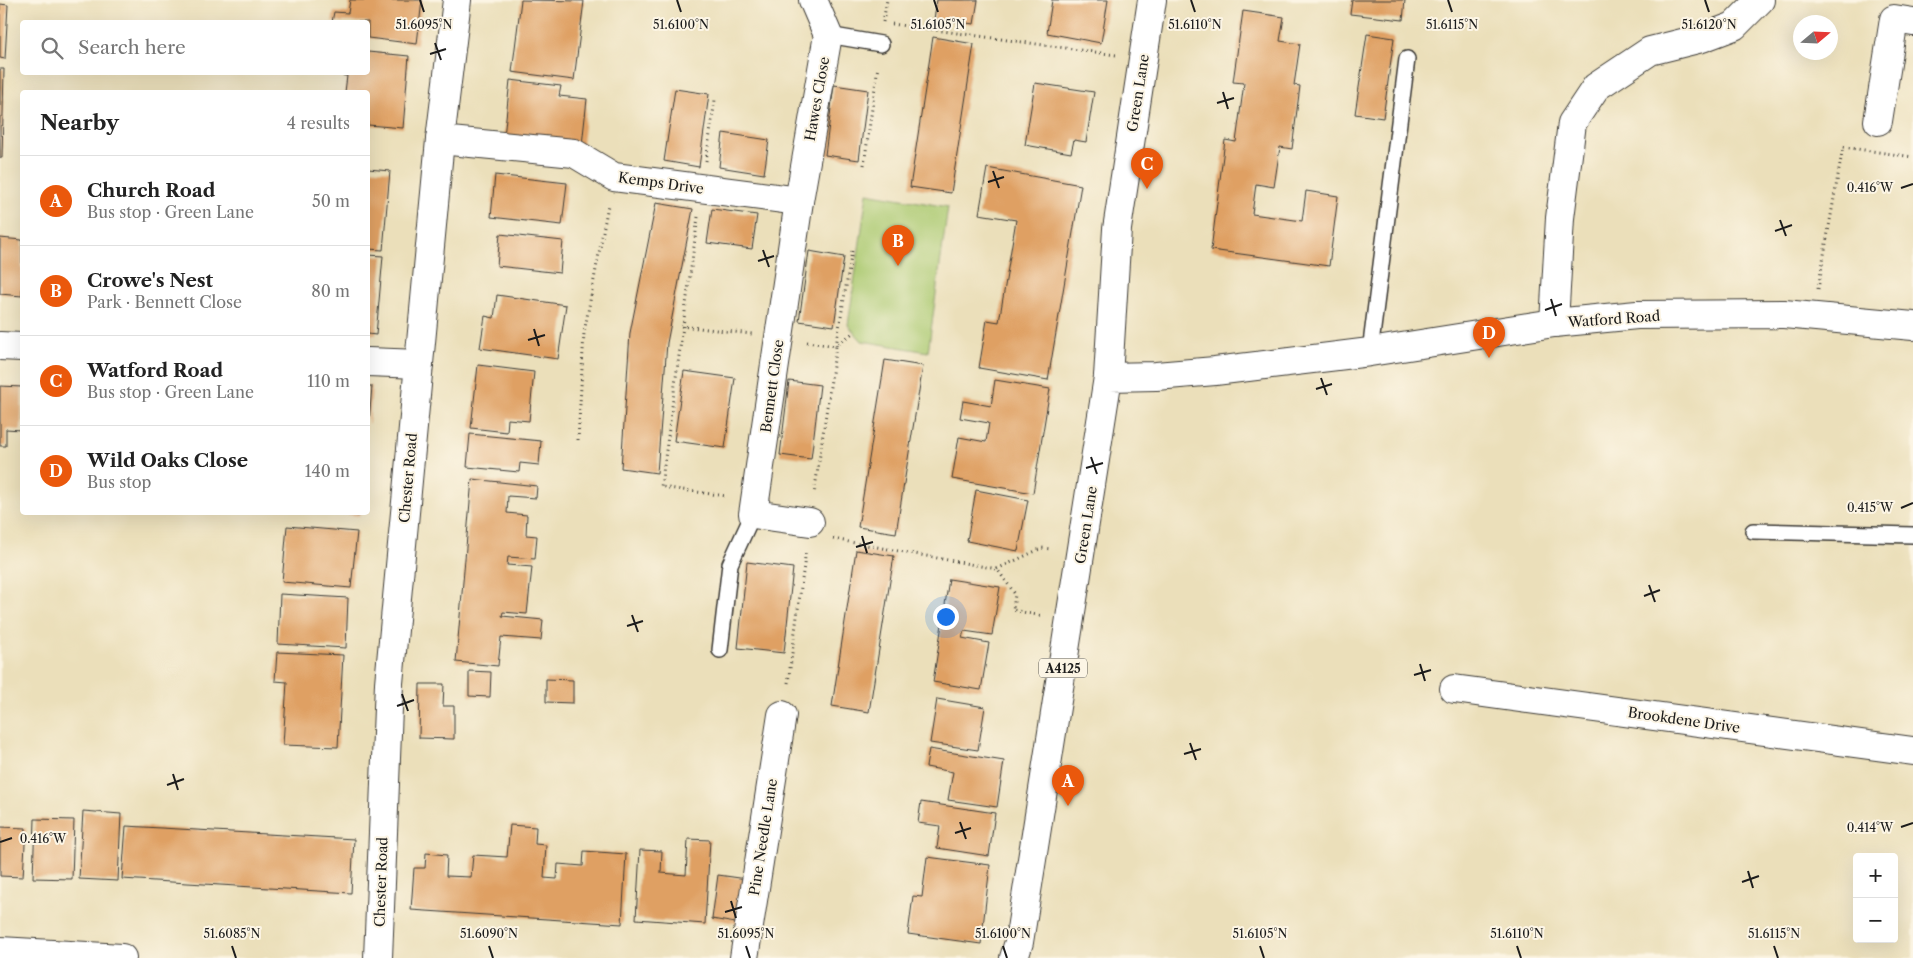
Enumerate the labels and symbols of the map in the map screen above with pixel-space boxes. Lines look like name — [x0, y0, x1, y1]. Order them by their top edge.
north arrow — [1793, 15, 1838, 60]
text: 51.6095°N — [396, 17, 452, 32]
text: 51.6100°N — [653, 17, 709, 32]
text: 51.6105°N — [911, 17, 965, 32]
text: 51.6110°N — [1168, 17, 1222, 32]
text: 51.6115°N — [1426, 17, 1478, 32]
text: 51.6120°N — [1681, 17, 1737, 32]
street label: Green Lane — [1123, 53, 1153, 133]
street label: Hawes Close — [801, 55, 833, 143]
pin: C — [1131, 148, 1163, 189]
street label: Kemps Drive — [617, 168, 705, 198]
text: 0.416°W — [1847, 180, 1894, 195]
pin: B — [882, 225, 914, 266]
street label: Watford Road — [1566, 307, 1661, 331]
pin: D — [1473, 317, 1505, 358]
street label: Bennett Close — [757, 338, 787, 434]
street label: Chester Road — [395, 432, 421, 524]
street label: Green Lane — [1071, 485, 1101, 565]
text: 0.415°W — [1847, 500, 1894, 515]
your location — [933, 604, 959, 630]
road number: A4125 — [1039, 658, 1087, 678]
street label: Brookdene Drive — [1627, 703, 1741, 737]
pin: A — [1052, 765, 1084, 806]
street label: Pine Needle Lane — [745, 777, 781, 897]
text: 0.414°W — [1847, 820, 1894, 835]
text: 0.416°W — [20, 831, 67, 846]
street label: Chester Road — [370, 836, 392, 927]
text: 51.6085°N — [204, 926, 261, 941]
text: 51.6090°N — [460, 926, 518, 941]
text: 51.6095°N — [718, 926, 774, 941]
text: 51.6100°N — [975, 926, 1031, 941]
text: 51.6105°N — [1233, 926, 1287, 941]
text: 51.6110°N — [1490, 926, 1544, 941]
text: 51.6115°N — [1748, 926, 1800, 941]

